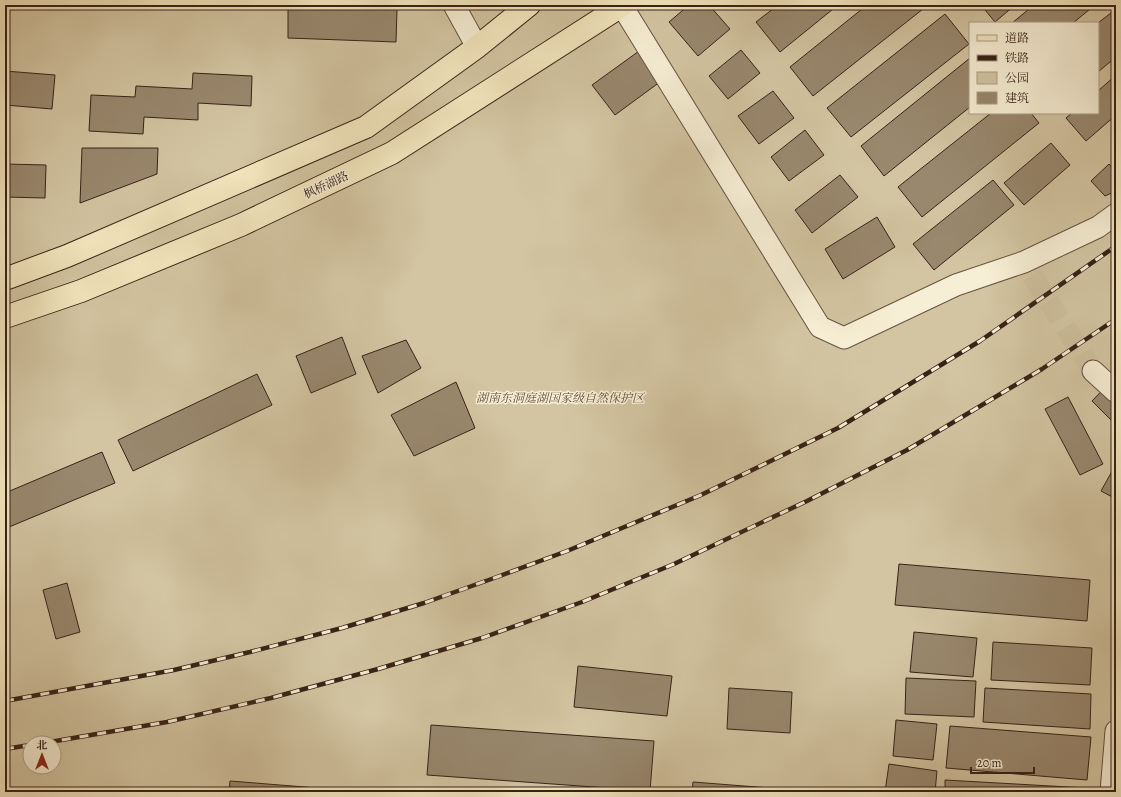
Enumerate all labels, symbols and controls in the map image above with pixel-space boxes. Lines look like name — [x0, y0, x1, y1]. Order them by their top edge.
legend — [969, 22, 1099, 114]
text: 道路 — [1005, 30, 1029, 46]
text: 铁路 — [1005, 50, 1029, 66]
text: 公园 — [1005, 70, 1029, 86]
text: 建筑 — [1005, 90, 1029, 106]
street label: 枫桥湖路 — [301, 168, 351, 202]
park label: 湖南东洞庭湖国家级自然保护区 — [476, 390, 646, 406]
north arrow — [22, 735, 62, 775]
text: 北 — [37, 738, 48, 753]
scale bar — [971, 749, 1034, 775]
text: 20 m — [977, 755, 1001, 771]

